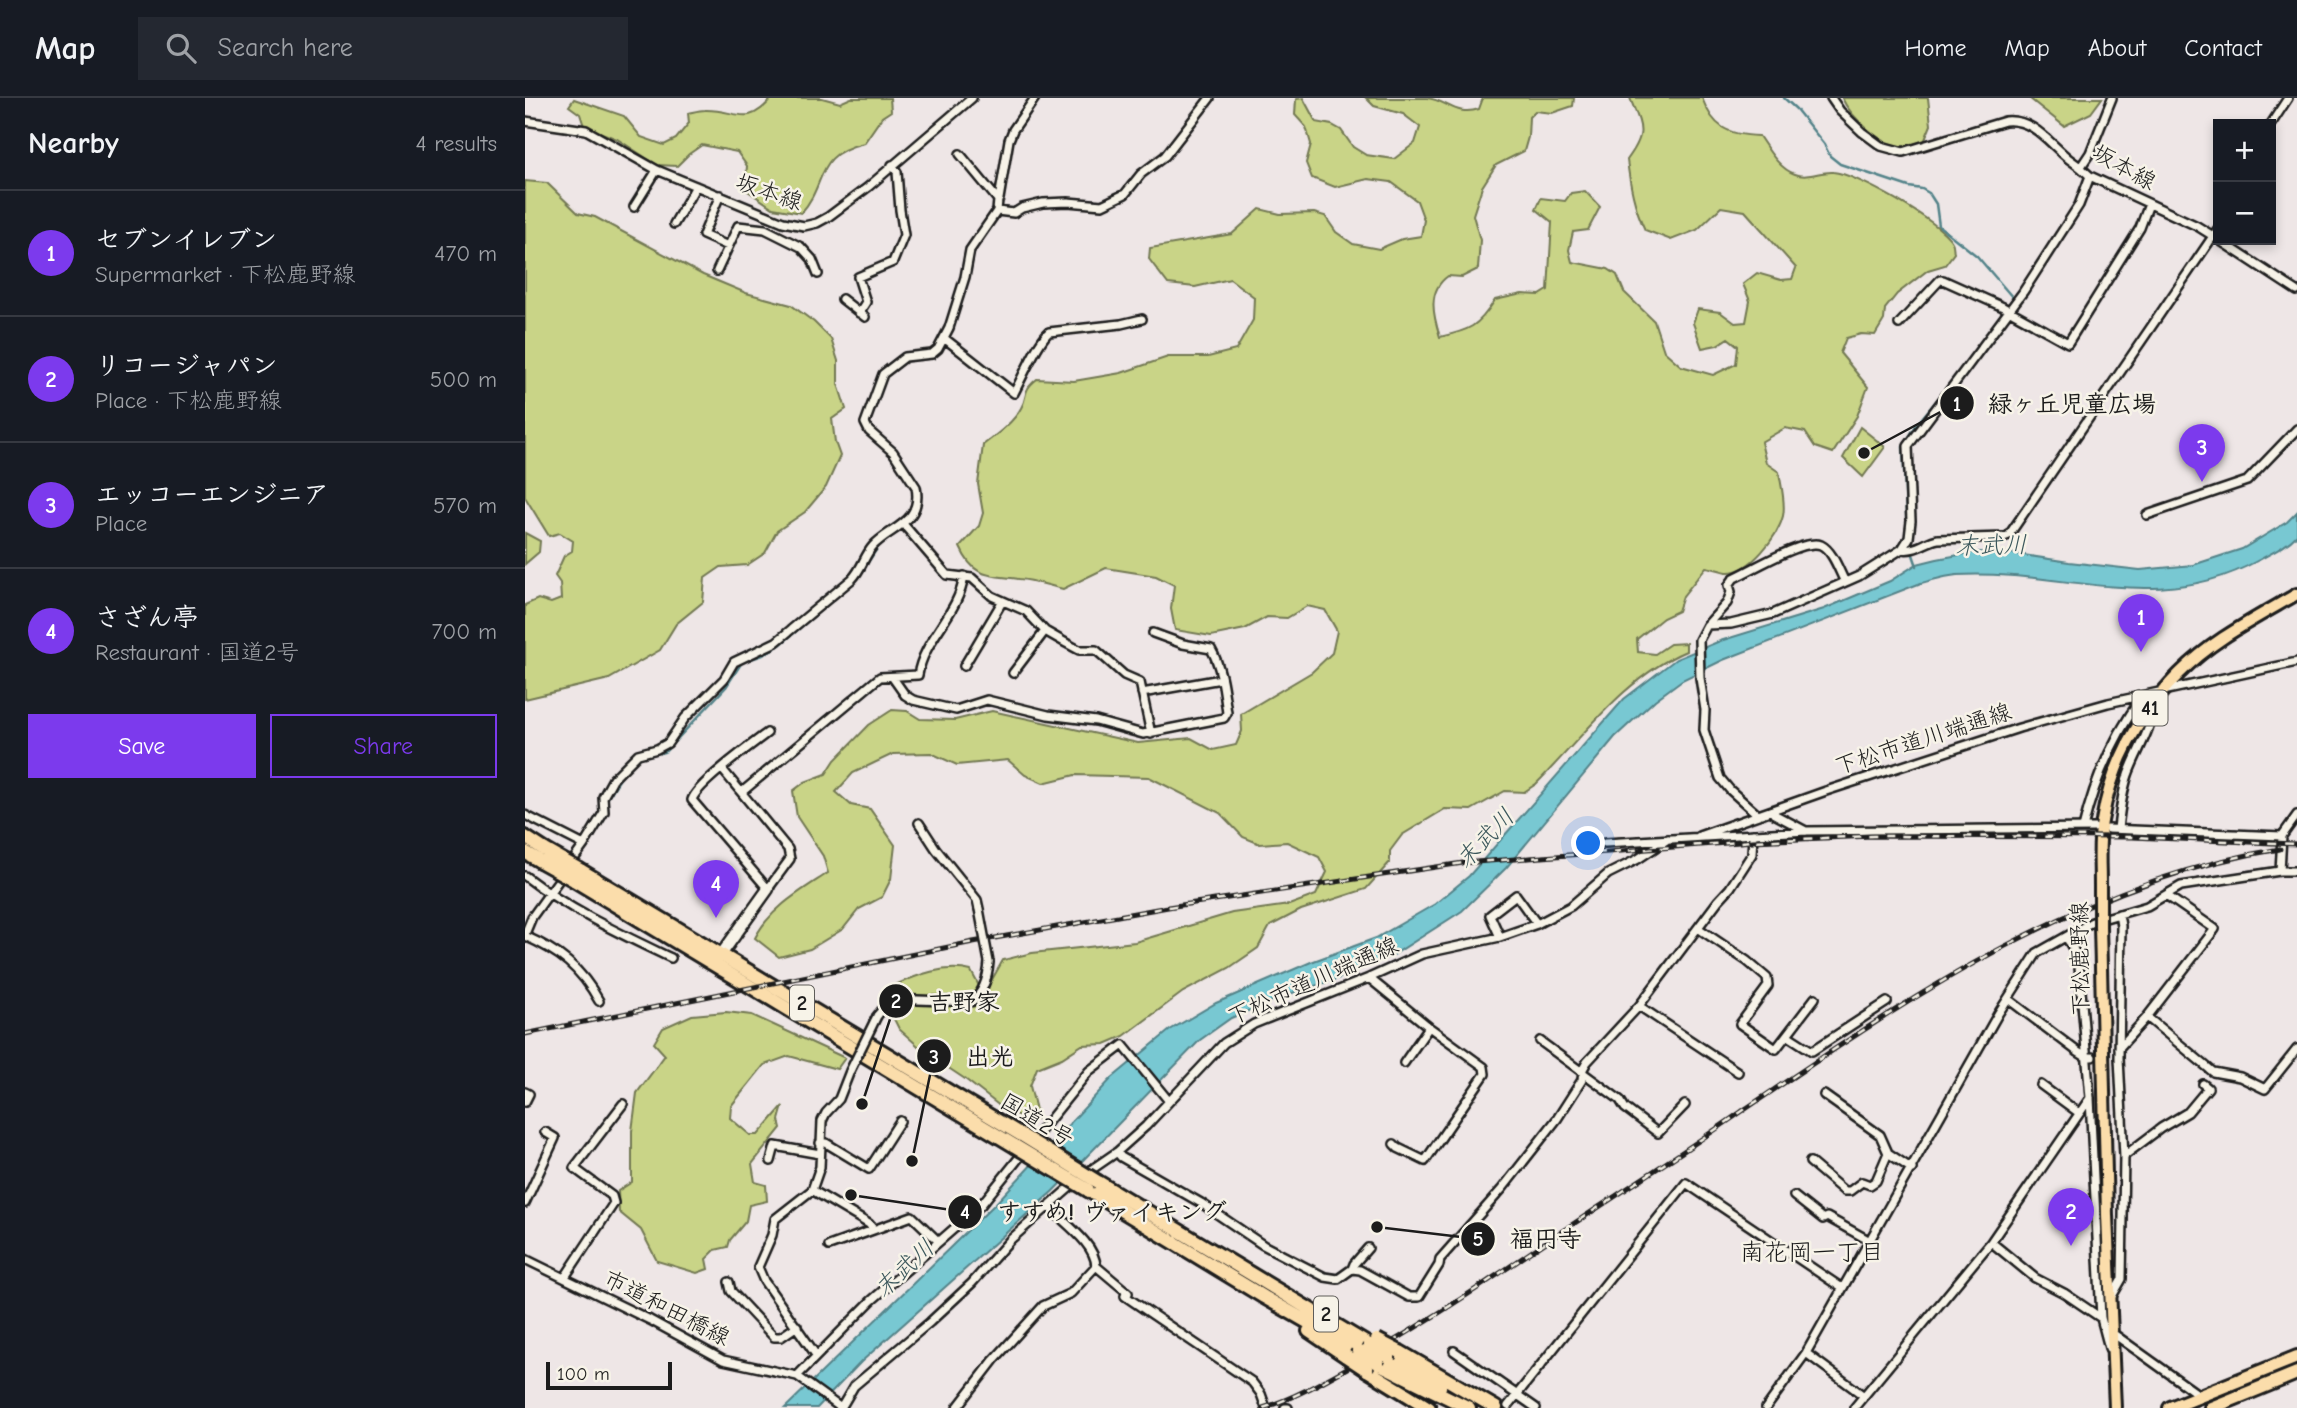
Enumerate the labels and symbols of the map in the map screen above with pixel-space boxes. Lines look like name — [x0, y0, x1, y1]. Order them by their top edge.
street label: 坂本線 — [2087, 138, 2161, 196]
street label: 坂本線 — [732, 168, 806, 216]
callout: 緑ヶ丘児童広場 — [1939, 381, 2170, 426]
text: 緑ヶ丘児童広場 — [1988, 390, 2156, 418]
text: 1 — [1953, 392, 1961, 416]
pin: 3 — [2179, 424, 2225, 482]
water label: 末武川 — [1955, 530, 2027, 560]
pin: 1 — [2118, 594, 2164, 652]
road number: 41 — [2133, 690, 2167, 726]
street label: 下松市道川端通線 — [1831, 698, 2015, 780]
water label: 末武川 — [1450, 802, 1520, 874]
your location — [1571, 826, 1605, 860]
pin: 4 — [693, 860, 739, 918]
street label: 下松鹿野線 — [2065, 901, 2095, 1017]
street label: 下松市道川端通線 — [1223, 931, 1403, 1031]
callout: 吉野家 — [879, 979, 1014, 1024]
road number: 2 — [790, 986, 814, 1020]
text: 吉野家 — [928, 988, 1000, 1016]
text: 2 — [891, 989, 901, 1013]
callout: 出光 — [917, 1034, 1028, 1079]
text: 出光 — [966, 1043, 1014, 1071]
text: 3 — [929, 1045, 939, 1069]
street label: 国道2号 — [995, 1088, 1079, 1152]
pin: 2 — [2048, 1188, 2094, 1246]
callout: すすめ! ヴァイキング — [947, 1189, 1241, 1234]
text: すすめ! ヴァイキング — [997, 1198, 1227, 1226]
text: 4 — [960, 1200, 970, 1224]
callout: 福円寺 — [1461, 1216, 1596, 1261]
text: 福円寺 — [1510, 1225, 1582, 1253]
text: 5 — [1472, 1227, 1484, 1251]
water label: 末武川 — [868, 1233, 940, 1303]
district label: 南花岡一丁目 — [1740, 1238, 1884, 1266]
street label: 市道和田橋線 — [599, 1265, 735, 1351]
road number: 2 — [1314, 1296, 1338, 1332]
scale bar — [546, 1359, 672, 1391]

